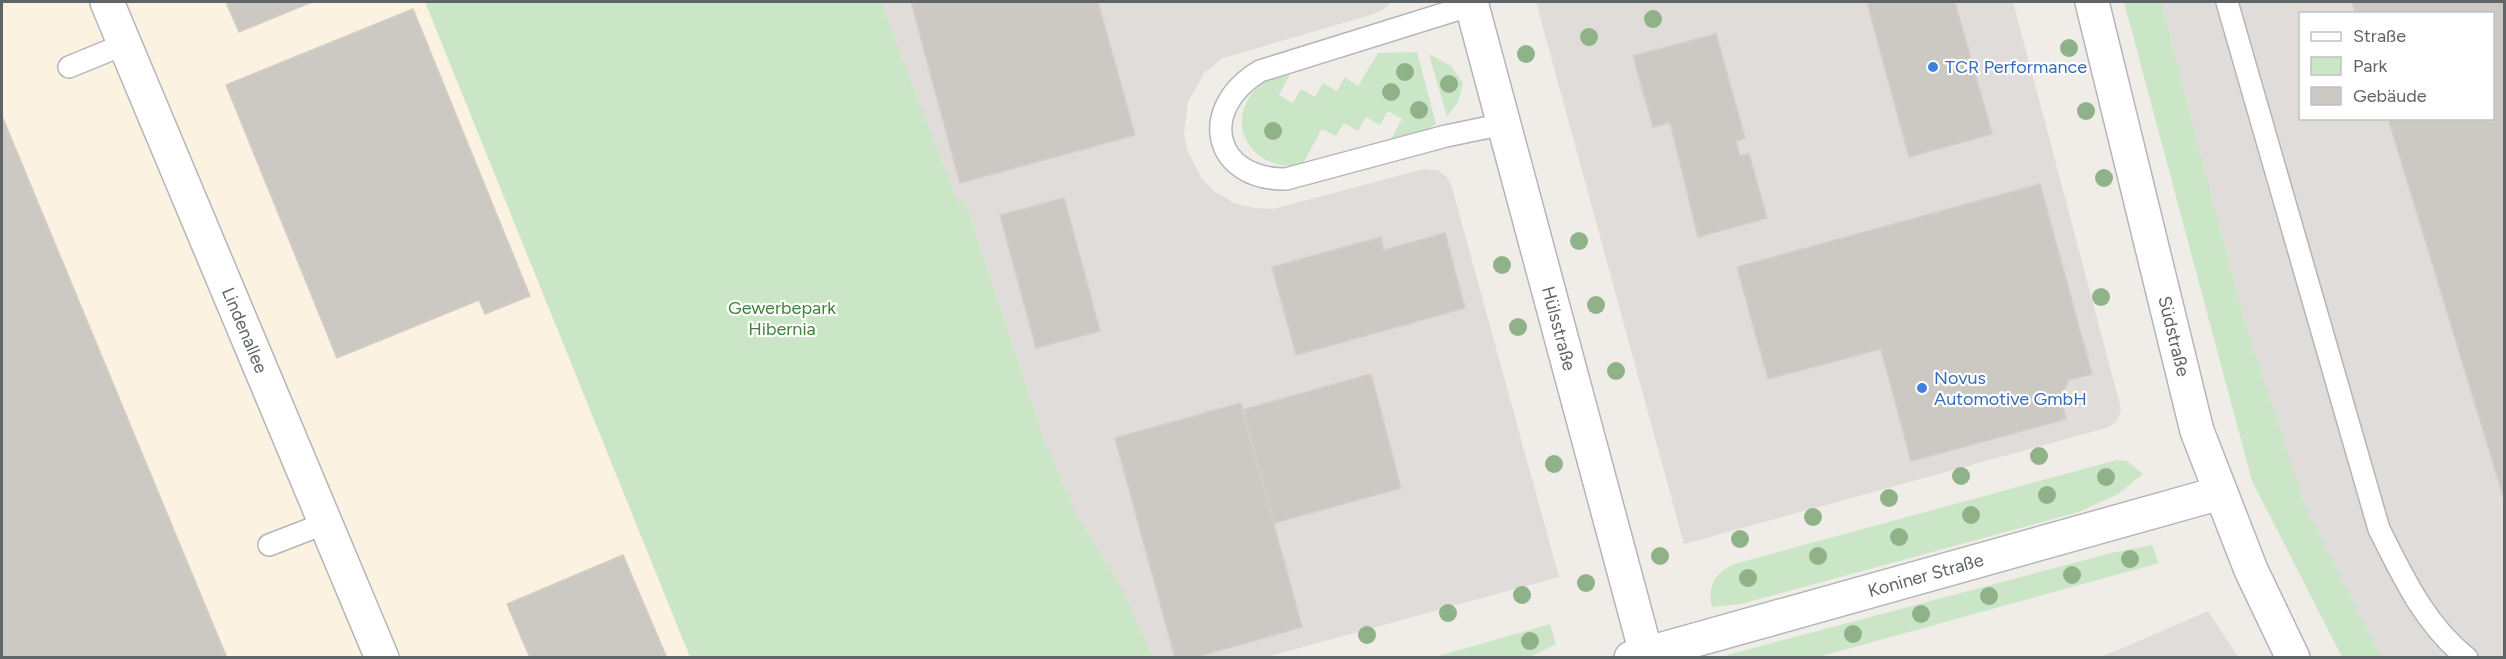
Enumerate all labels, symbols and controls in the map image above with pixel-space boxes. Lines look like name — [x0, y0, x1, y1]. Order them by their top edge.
legend — [2299, 12, 2494, 120]
text: Straße — [2353, 25, 2406, 47]
text: Park — [2353, 55, 2388, 77]
place label: TCR Performance — [1945, 56, 2087, 78]
marker: TCR Performance — [1926, 60, 1940, 74]
text: Gebäude — [2353, 85, 2427, 107]
street label: Lindenallee — [217, 284, 272, 377]
street label: Hülsstraße — [1537, 284, 1581, 373]
street label: Südstraße — [2153, 294, 2194, 379]
park label: Gewerbepark Hibernia — [728, 297, 836, 340]
place label: Novus Automotive GmbH — [1934, 367, 2087, 410]
marker: Novus Automotive GmbH — [1915, 381, 1929, 395]
street label: Koniner Straße — [1865, 549, 1986, 602]

